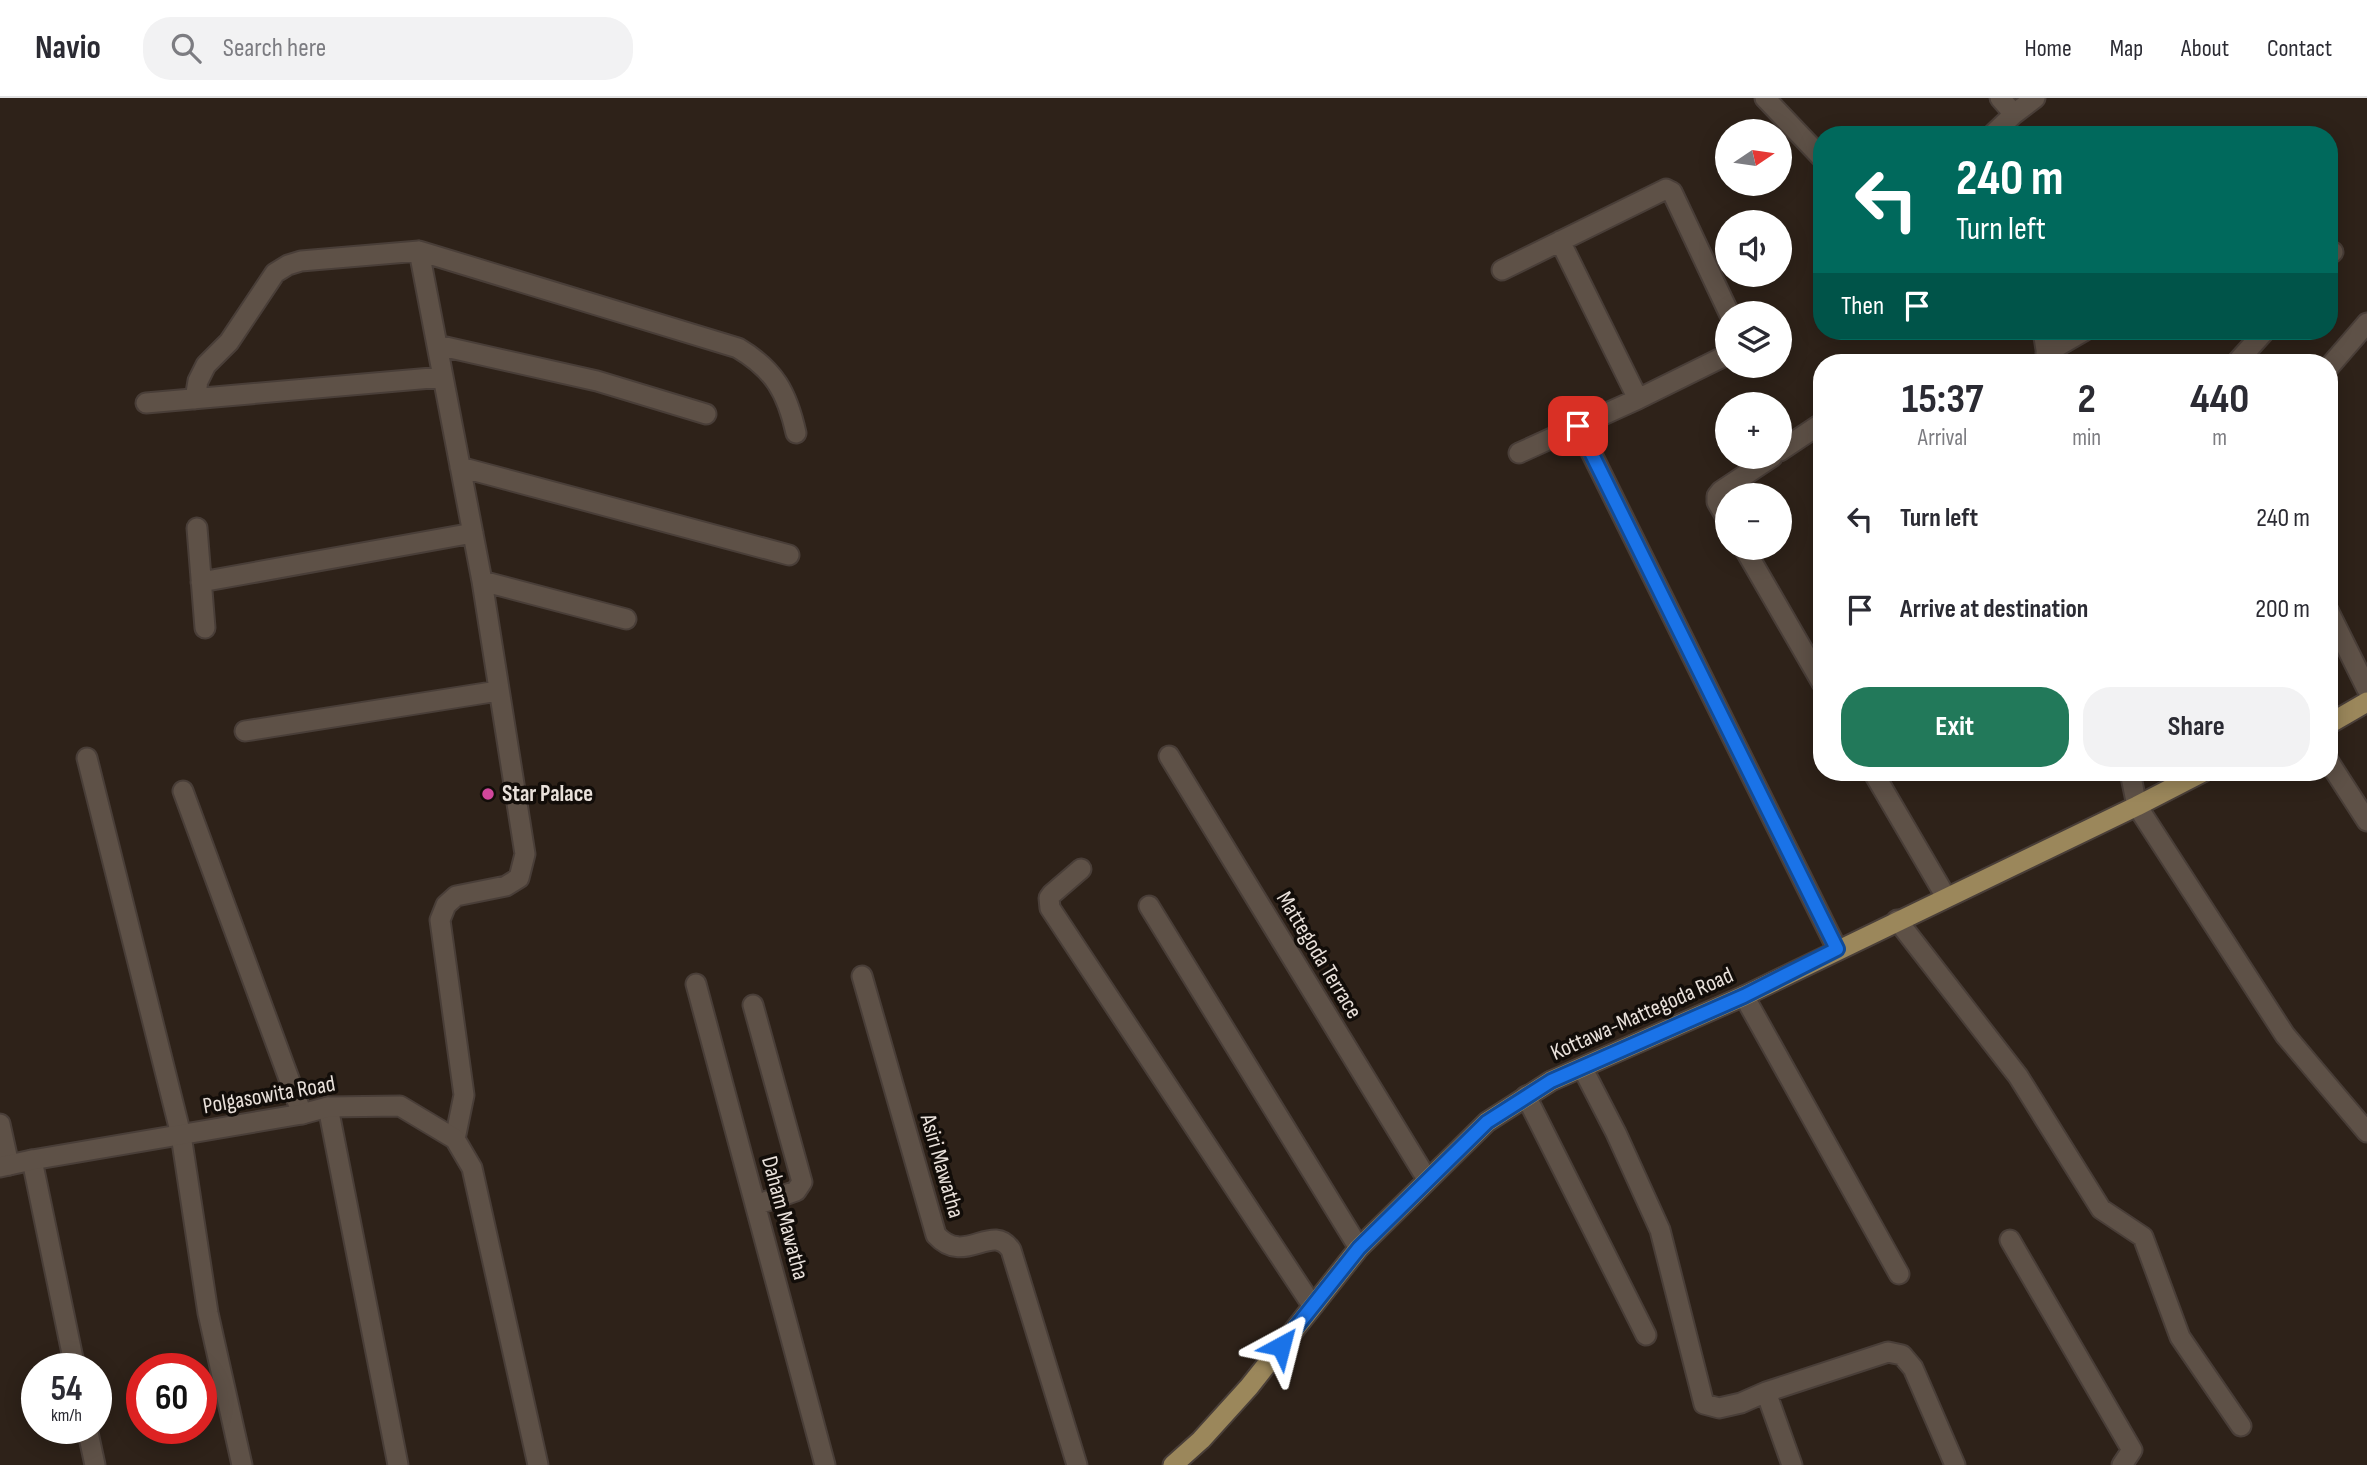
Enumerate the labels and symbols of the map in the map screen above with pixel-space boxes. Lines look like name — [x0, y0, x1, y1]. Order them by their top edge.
north arrow — [1715, 119, 1792, 196]
pin — [1548, 396, 1608, 456]
place label: Star Palace — [502, 780, 593, 808]
marker: Star Palace — [480, 786, 496, 802]
street label: Mattegoda Terrace — [1270, 886, 1368, 1024]
street label: Kottawa-Mattegoda Road — [1546, 961, 1738, 1067]
street label: Polgasowita Road — [201, 1070, 337, 1120]
street label: Asiri Mawatha — [914, 1110, 970, 1221]
street label: Daham Mawatha — [755, 1153, 815, 1283]
position arrow — [1244, 1309, 1318, 1383]
speed limit sign: 60 — [126, 1353, 217, 1444]

